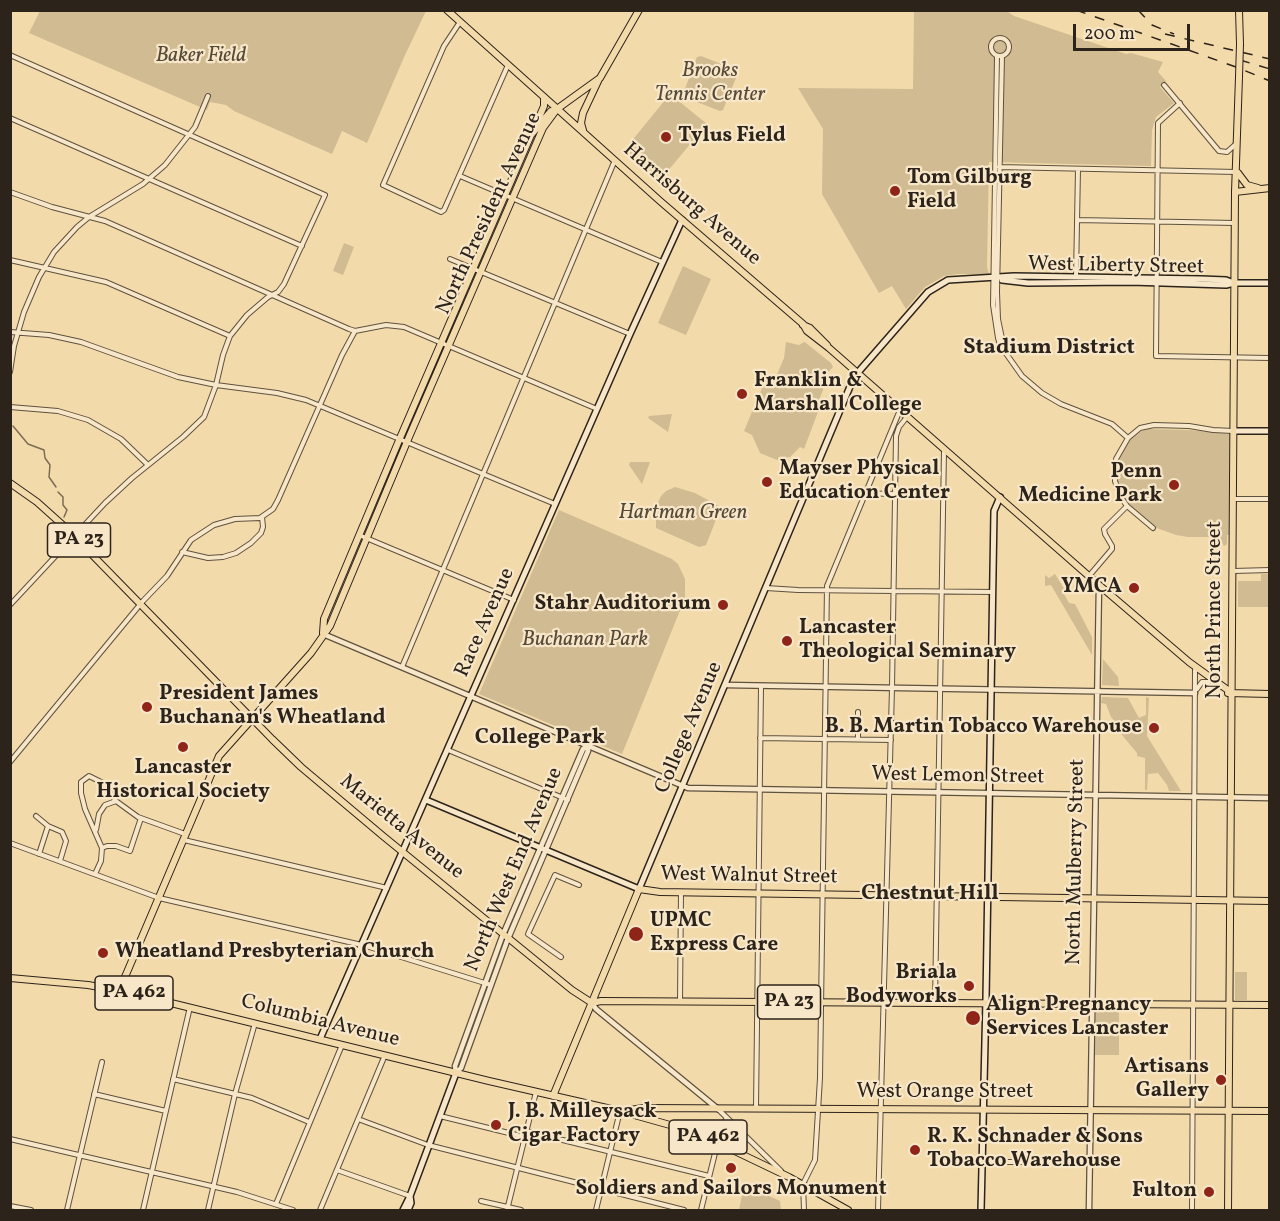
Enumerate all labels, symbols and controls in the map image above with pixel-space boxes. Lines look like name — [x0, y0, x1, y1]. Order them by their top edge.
scale bar — [1076, 12, 1193, 50]
text: 200 m — [1084, 22, 1135, 47]
park label: Baker Field — [156, 44, 246, 70]
park label: Brooks Tennis Center — [655, 59, 765, 109]
street label: North President Avenue — [432, 109, 548, 319]
place label: Tylus Field — [678, 124, 786, 150]
marker: Tylus Field — [659, 130, 673, 144]
street label: Harrisburg Avenue — [617, 138, 765, 272]
place label: Tom Gilburg Field — [907, 166, 1032, 216]
marker: Tom Gilburg Field — [888, 184, 902, 198]
street label: West Liberty Street — [1028, 253, 1204, 281]
district label: Stadium District — [963, 336, 1135, 362]
place label: Franklin & Marshall College — [754, 369, 922, 419]
marker: Franklin & Marshall College — [735, 387, 749, 401]
place label: Mayser Physical Education Center — [779, 457, 950, 507]
place label: Penn Medicine Park — [1018, 460, 1162, 510]
marker: Mayser Physical Education Center — [760, 475, 774, 489]
marker: Penn Medicine Park — [1167, 478, 1181, 492]
park label: Hartman Green — [619, 501, 747, 527]
street label: North Prince Street — [1203, 521, 1229, 699]
road number: PA 23 — [48, 523, 110, 557]
street label: Race Avenue — [451, 564, 521, 682]
place label: YMCA — [1061, 575, 1122, 601]
marker: YMCA — [1127, 581, 1141, 595]
place label: Stahr Auditorium — [535, 592, 711, 618]
marker: Stahr Auditorium — [716, 598, 730, 612]
place label: Lancaster Theological Seminary — [799, 616, 1016, 666]
park label: Buchanan Park — [522, 628, 648, 654]
marker: Lancaster Theological Seminary — [780, 634, 794, 648]
street label: College Avenue — [651, 658, 729, 798]
place label: President James Buchanan's Wheatland — [159, 682, 385, 732]
marker: President James Buchanan's Wheatland — [140, 700, 154, 714]
place label: B. B. Martin Tobacco Warehouse — [825, 715, 1142, 741]
marker: B. B. Martin Tobacco Warehouse — [1147, 721, 1161, 735]
district label: College Park — [475, 726, 605, 752]
marker: Lancaster Historical Society — [176, 740, 190, 754]
place label: Lancaster Historical Society — [96, 756, 270, 806]
street label: North Mulberry Street — [1063, 759, 1091, 965]
street label: West Lemon Street — [871, 763, 1045, 791]
street label: North West End Avenue — [461, 764, 569, 976]
street label: Marietta Avenue — [334, 770, 468, 886]
street label: West Walnut Street — [660, 863, 838, 891]
district label: Chestnut Hill — [861, 882, 999, 908]
place label: UPMC Express Care — [650, 909, 778, 959]
marker: UPMC Express Care — [627, 925, 645, 943]
place label: Wheatland Presbyterian Church — [115, 940, 434, 966]
marker: Wheatland Presbyterian Church — [96, 946, 110, 960]
place label: Briala Bodyworks — [846, 961, 957, 1011]
road number: PA 462 — [95, 976, 173, 1010]
marker: Briala Bodyworks — [962, 979, 976, 993]
road number: PA 23 — [758, 985, 820, 1019]
street label: Columbia Avenue — [238, 990, 402, 1054]
place label: Align Pregnancy Services Lancaster — [986, 993, 1168, 1043]
marker: Align Pregnancy Services Lancaster — [964, 1009, 982, 1027]
place label: Artisans Gallery — [1124, 1055, 1209, 1105]
marker: Artisans Gallery — [1214, 1073, 1228, 1087]
street label: West Orange Street — [857, 1080, 1033, 1106]
place label: J. B. Milleysack Cigar Factory — [508, 1100, 657, 1150]
marker: J. B. Milleysack Cigar Factory — [489, 1118, 503, 1132]
road number: PA 462 — [669, 1120, 747, 1154]
place label: R. K. Schnader & Sons Tobacco Warehouse — [927, 1125, 1143, 1175]
marker: R. K. Schnader & Sons Tobacco Warehouse — [908, 1143, 922, 1157]
marker: Soldiers and Sailors Monument — [724, 1161, 738, 1175]
place label: Soldiers and Sailors Monument — [575, 1177, 887, 1203]
place label: Fulton — [1132, 1179, 1197, 1205]
marker: Fulton — [1202, 1185, 1216, 1199]

